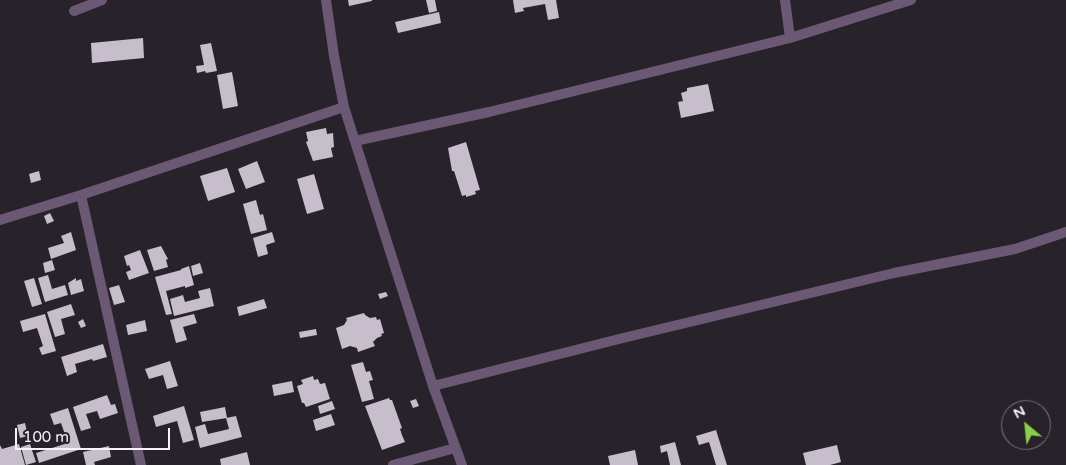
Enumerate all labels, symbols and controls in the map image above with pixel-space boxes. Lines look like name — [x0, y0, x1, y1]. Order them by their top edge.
north arrow — [1001, 400, 1051, 450]
text: N — [1010, 402, 1028, 422]
scale bar — [18, 418, 172, 450]
text: 100 m — [23, 428, 69, 446]

